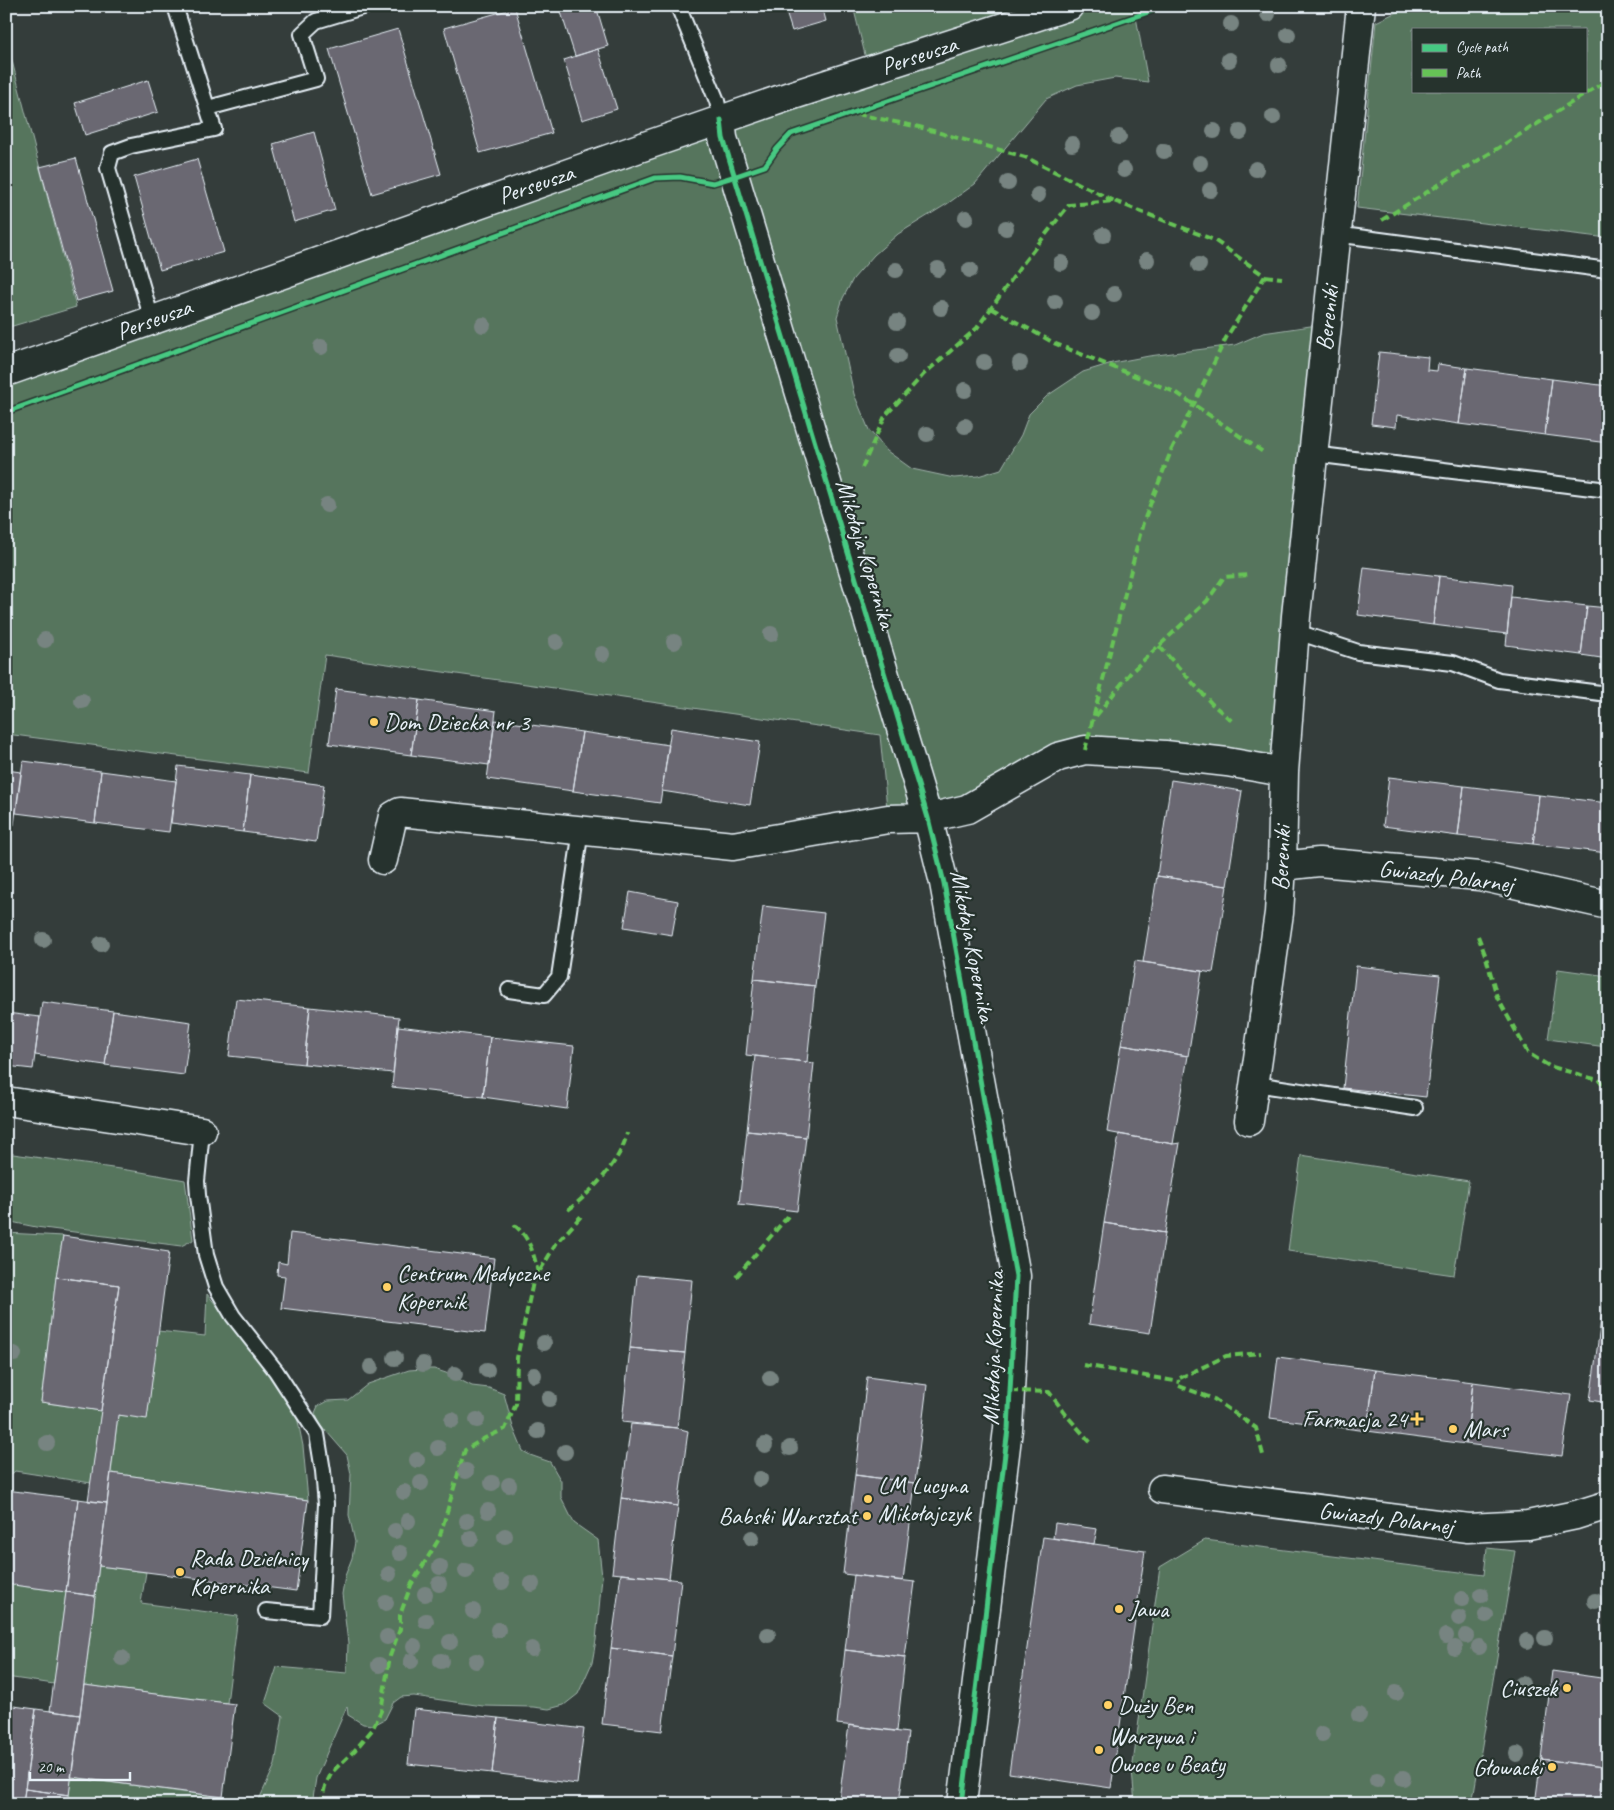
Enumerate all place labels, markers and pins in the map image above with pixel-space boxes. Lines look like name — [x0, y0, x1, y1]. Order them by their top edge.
place label: Dom Dziecka nr 3 — [384, 707, 532, 737]
marker: Dom Dziecka nr 3 — [368, 716, 380, 728]
place label: Centrum Medyczne Kopernik — [397, 1258, 551, 1316]
marker: Centrum Medyczne Kopernik — [381, 1281, 393, 1293]
place label: Farmacja 24 — [1302, 1404, 1409, 1434]
marker: Farmacja 24 — [1411, 1413, 1423, 1425]
place label: Mars — [1463, 1414, 1509, 1444]
marker: Mars — [1447, 1423, 1459, 1435]
place label: LM Lucyna Mikołajczyk — [878, 1470, 973, 1528]
marker: LM Lucyna Mikołajczyk — [862, 1493, 874, 1505]
place label: Babski Warsztat — [718, 1501, 859, 1531]
marker: Babski Warsztat — [861, 1510, 873, 1522]
place label: Rada Dzielnicy Kopernika — [190, 1543, 309, 1601]
marker: Rada Dzielnicy Kopernika — [174, 1566, 186, 1578]
place label: Jawa — [1128, 1594, 1170, 1624]
marker: Jawa — [1113, 1603, 1125, 1615]
place label: Ciuszek — [1500, 1673, 1559, 1703]
marker: Ciuszek — [1561, 1682, 1573, 1694]
place label: Duży Ben — [1118, 1690, 1194, 1720]
marker: Duży Ben — [1102, 1699, 1114, 1711]
place label: Warzywa i Owoce u Beaty — [1109, 1721, 1227, 1779]
marker: Warzywa i Owoce u Beaty — [1093, 1744, 1105, 1756]
place label: Głowacki — [1473, 1752, 1546, 1782]
marker: Głowacki — [1546, 1761, 1558, 1773]

